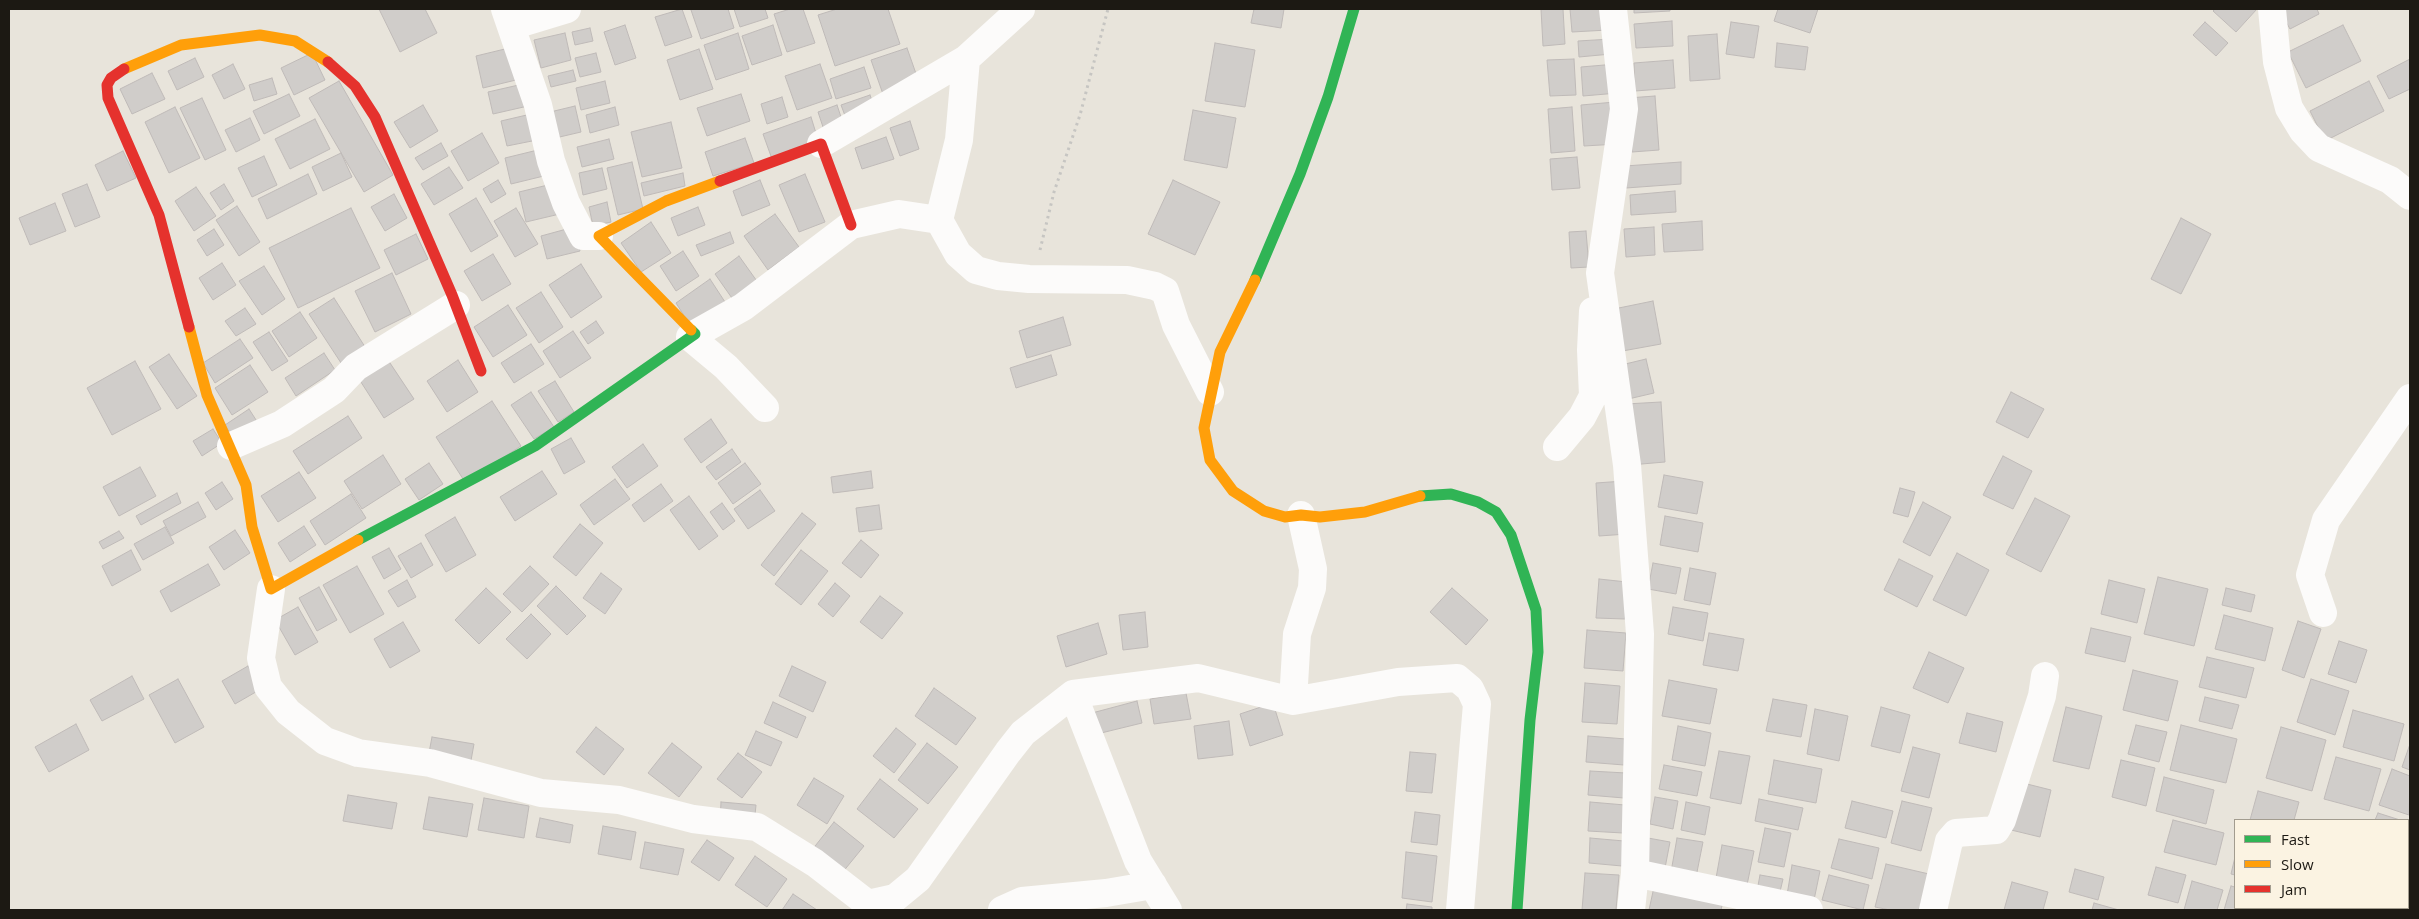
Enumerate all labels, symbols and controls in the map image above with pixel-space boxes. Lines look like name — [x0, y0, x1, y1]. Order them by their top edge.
legend — [2234, 819, 2409, 909]
text: Fast — [2281, 829, 2310, 849]
text: Slow — [2281, 854, 2314, 874]
text: Jam — [2281, 879, 2307, 899]

